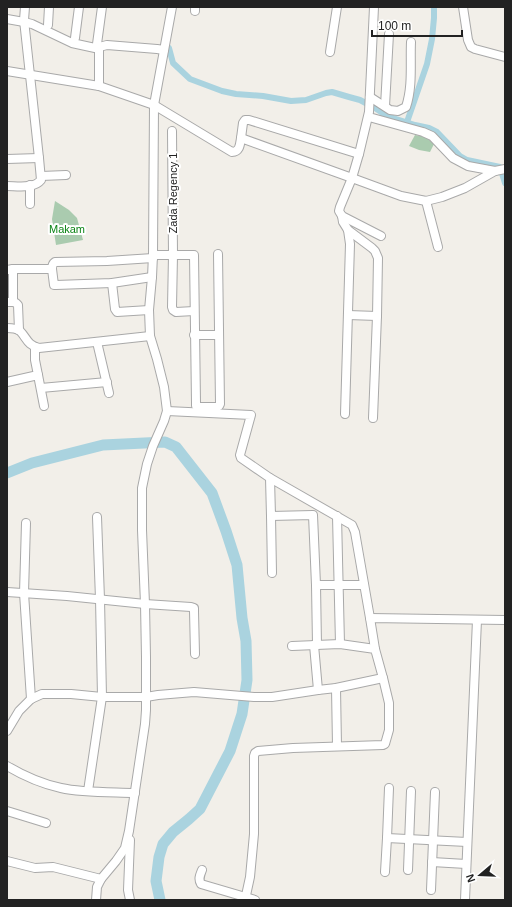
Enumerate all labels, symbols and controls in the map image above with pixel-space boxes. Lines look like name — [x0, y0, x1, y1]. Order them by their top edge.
scale bar — [372, 12, 462, 38]
text: 100 m — [378, 19, 411, 33]
street label: Zada Regency 1 — [167, 153, 179, 233]
park label: Makam — [49, 223, 85, 235]
north arrow — [460, 855, 500, 895]
text: N — [464, 872, 478, 884]

